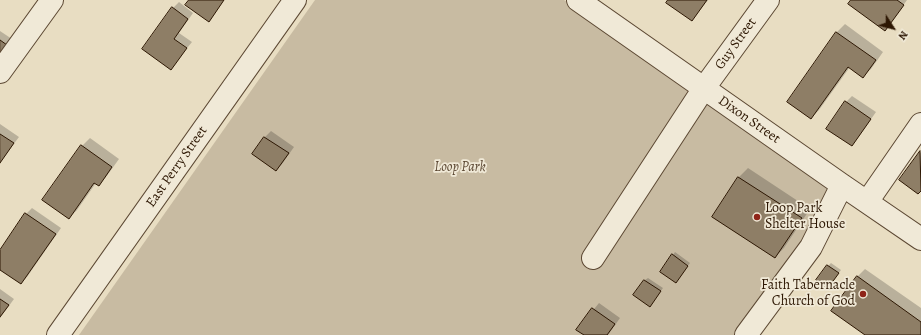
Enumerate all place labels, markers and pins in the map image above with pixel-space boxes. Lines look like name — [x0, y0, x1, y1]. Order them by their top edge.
place label: Loop Park Shelter House — [765, 201, 845, 234]
marker: Loop Park Shelter House — [752, 212, 762, 222]
place label: Faith Tabernacle Church of God — [761, 278, 855, 310]
marker: Faith Tabernacle Church of God — [858, 289, 868, 299]

